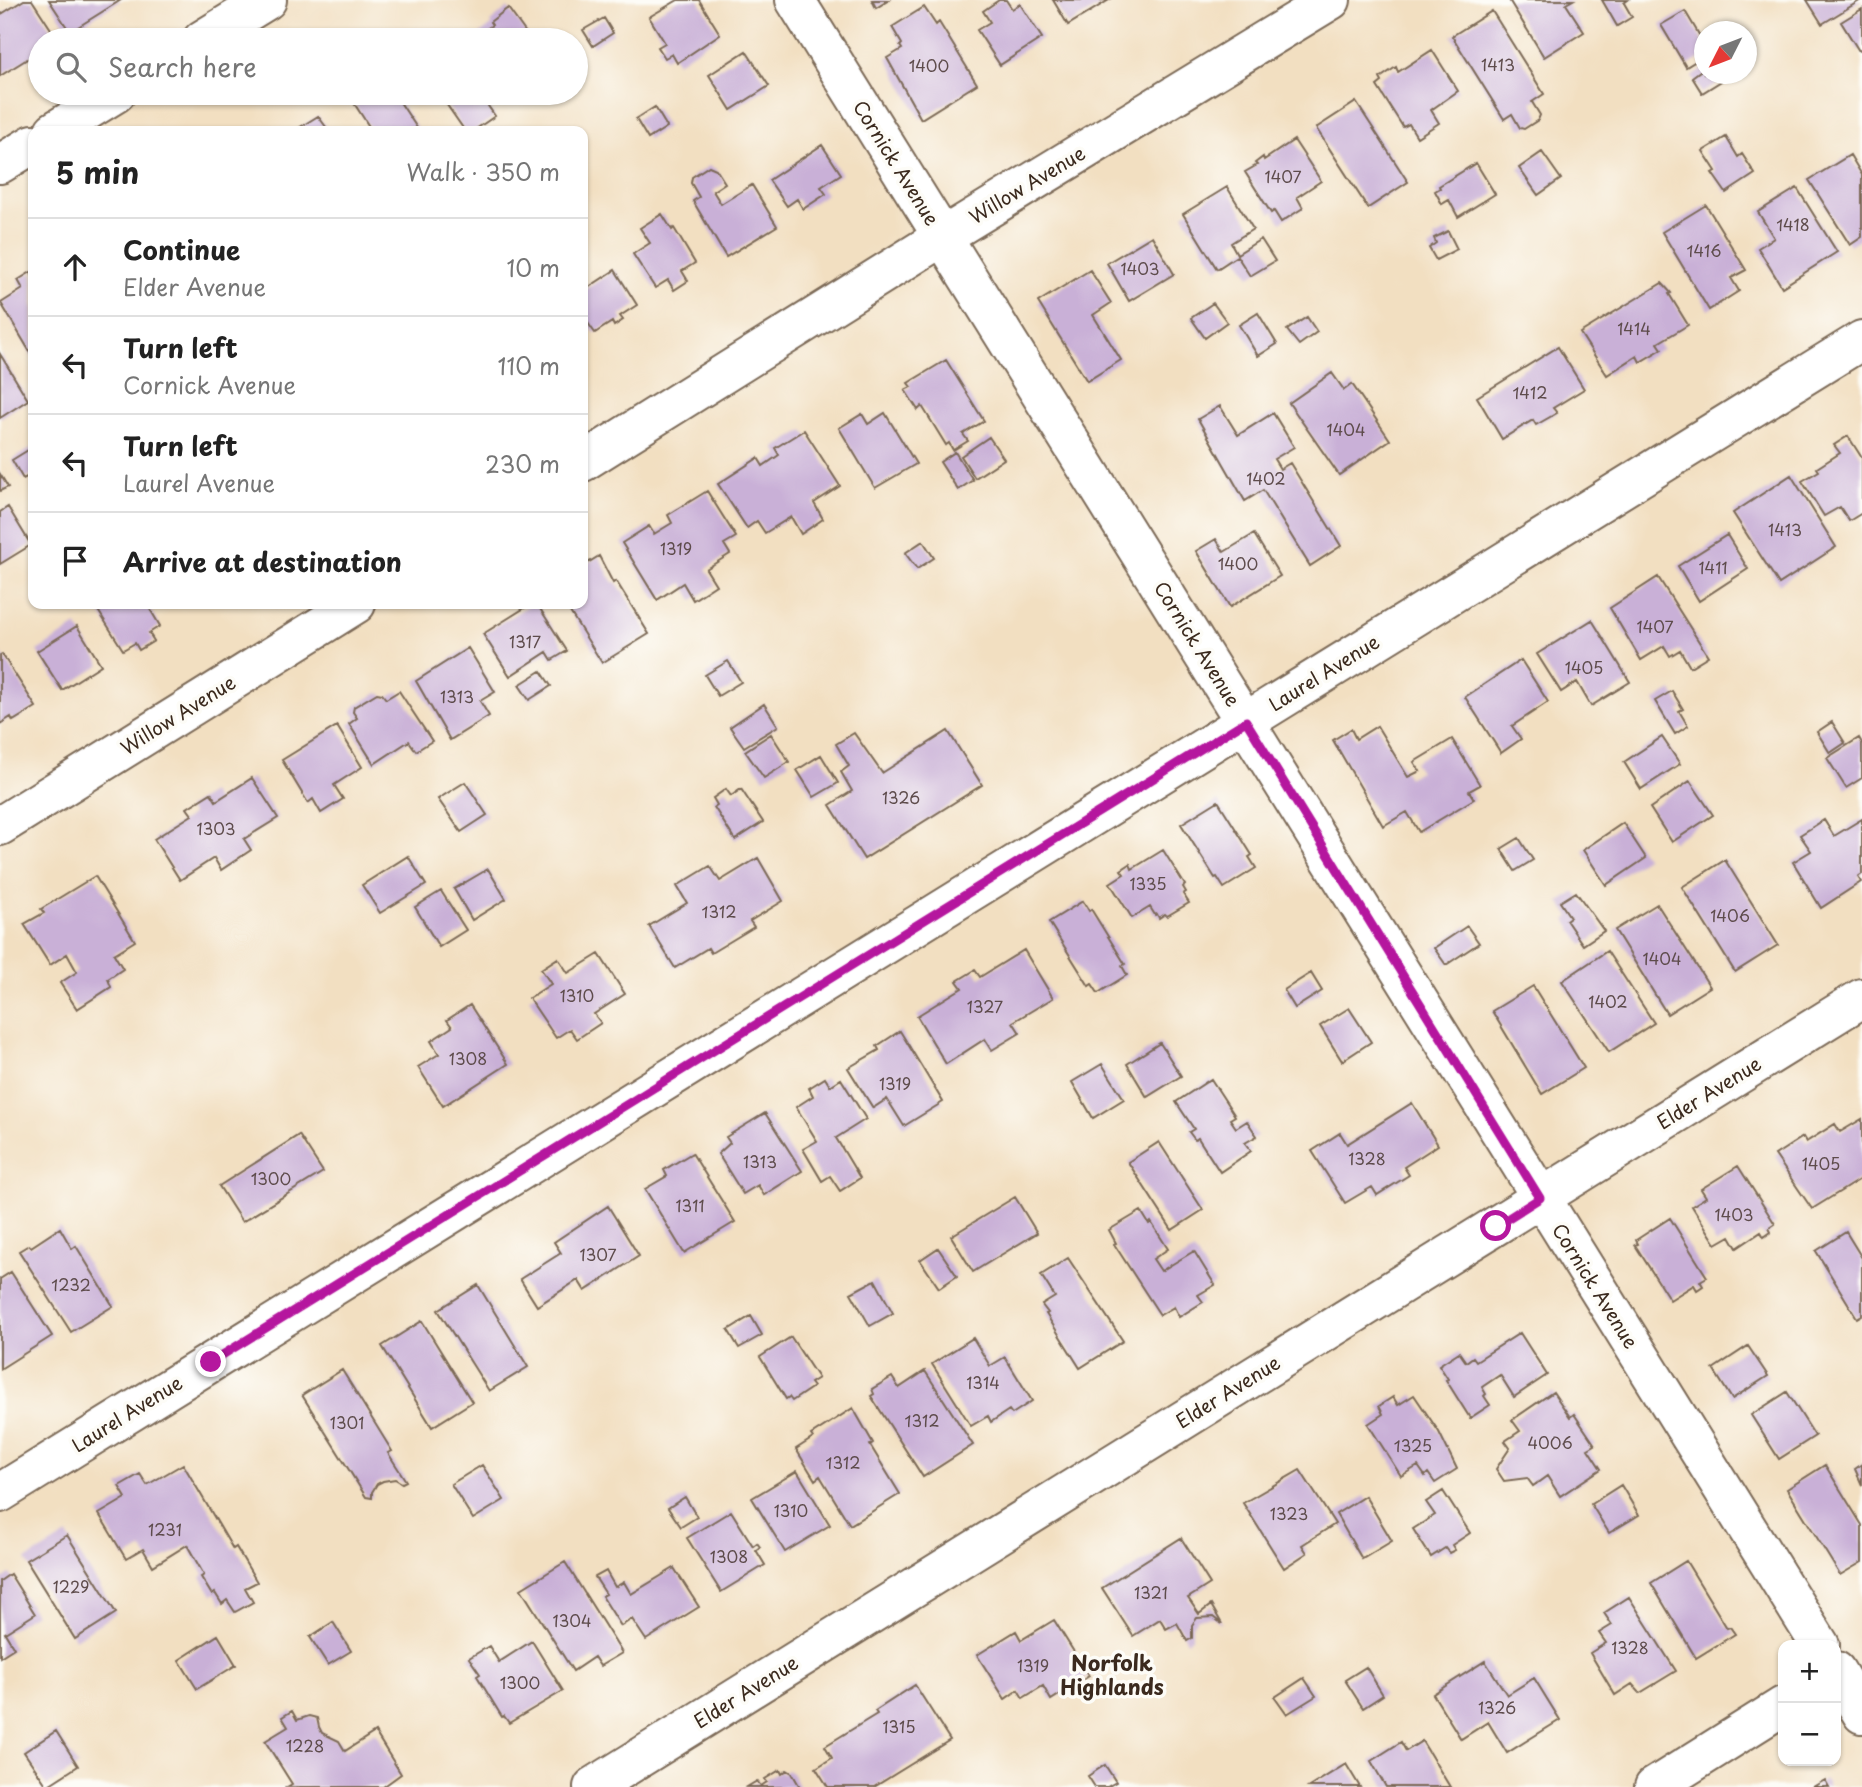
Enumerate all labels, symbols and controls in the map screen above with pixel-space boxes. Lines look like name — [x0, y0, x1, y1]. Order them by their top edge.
north arrow — [1694, 21, 1757, 84]
search box — [28, 28, 588, 105]
text: Search here — [108, 47, 257, 86]
icon: search — [52, 48, 90, 86]
house number: 1413 — [1481, 52, 1515, 76]
house number: 1400 — [909, 53, 949, 77]
street label: Cornick Avenue — [847, 94, 947, 230]
street label: Willow Avenue — [963, 138, 1090, 230]
text: 5 min — [56, 149, 139, 194]
text: Walk · 350 m — [407, 154, 560, 189]
house number: 1407 — [1264, 164, 1302, 188]
house number: 1418 — [1776, 212, 1810, 236]
text: Continue — [123, 230, 240, 269]
house number: 1416 — [1687, 238, 1721, 262]
icon: ahead — [56, 248, 94, 286]
text: 10 m — [506, 250, 560, 285]
house number: 1403 — [1120, 256, 1160, 280]
text: Elder Avenue — [123, 269, 266, 304]
house number: 1414 — [1617, 316, 1651, 340]
text: Turn left — [123, 328, 238, 367]
icon: left — [56, 346, 94, 384]
text: 110 m — [498, 348, 560, 383]
text: Cornick Avenue — [123, 367, 296, 402]
house number: 1412 — [1512, 380, 1548, 404]
house number: 1404 — [1326, 417, 1366, 441]
text: Turn left — [123, 426, 238, 465]
icon: left — [56, 444, 94, 482]
text: 230 m — [485, 446, 560, 481]
text: Laurel Avenue — [123, 465, 275, 500]
house number: 1402 — [1246, 466, 1286, 490]
house number: 1413 — [1768, 517, 1802, 541]
house number: 1319 — [660, 536, 692, 560]
icon: arrive — [56, 542, 94, 580]
text: Arrive at destination — [123, 542, 402, 581]
house number: 1400 — [1218, 551, 1258, 575]
house number: 1411 — [1699, 555, 1727, 579]
street label: Cornick Avenue — [1148, 575, 1248, 711]
house number: 1407 — [1636, 614, 1674, 638]
street label: Laurel Avenue — [1263, 627, 1384, 717]
house number: 1317 — [509, 629, 541, 653]
house number: 1405 — [1565, 655, 1603, 679]
street label: Willow Avenue — [114, 668, 240, 761]
house number: 1313 — [440, 684, 474, 708]
house number: 1326 — [882, 785, 920, 809]
house number: 1303 — [196, 816, 236, 840]
house number: 1335 — [1129, 871, 1167, 895]
house number: 1312 — [702, 899, 737, 923]
house number: 1406 — [1710, 903, 1750, 927]
house number: 1404 — [1642, 946, 1682, 970]
house number: 1310 — [560, 983, 594, 1007]
house number: 1402 — [1588, 989, 1628, 1013]
house number: 1327 — [967, 994, 1003, 1018]
house number: 1308 — [449, 1046, 487, 1070]
street label: Elder Avenue — [1651, 1049, 1766, 1135]
house number: 1319 — [879, 1071, 911, 1095]
house number: 1328 — [1348, 1146, 1386, 1170]
house number: 1313 — [743, 1149, 777, 1173]
house number: 1405 — [1802, 1151, 1840, 1175]
house number: 1300 — [251, 1166, 291, 1190]
house number: 1311 — [676, 1193, 704, 1217]
house number: 1403 — [1714, 1202, 1754, 1226]
route start — [1480, 1210, 1511, 1241]
street label: Cornick Avenue — [1546, 1217, 1646, 1353]
house number: 1307 — [579, 1242, 617, 1266]
house number: 1232 — [51, 1272, 91, 1296]
route end — [195, 1346, 226, 1377]
street label: Elder Avenue — [1170, 1348, 1285, 1434]
street label: Laurel Avenue — [66, 1368, 187, 1458]
house number: 1314 — [966, 1370, 1000, 1394]
house number: 1312 — [905, 1408, 940, 1432]
house number: 1301 — [330, 1410, 364, 1434]
house number: 4006 — [1527, 1430, 1573, 1454]
house number: 1325 — [1394, 1433, 1432, 1457]
house number: 1312 — [826, 1450, 861, 1474]
house number: 1310 — [774, 1498, 808, 1522]
house number: 1323 — [1270, 1501, 1308, 1525]
house number: 1231 — [148, 1517, 182, 1541]
house number: 1308 — [710, 1544, 748, 1568]
house number: 1229 — [53, 1574, 89, 1598]
house number: 1321 — [1134, 1580, 1168, 1604]
house number: 1304 — [552, 1608, 592, 1632]
house number: 1328 — [1611, 1635, 1649, 1659]
map controls — [1778, 1640, 1841, 1766]
button: + — [1778, 1640, 1841, 1703]
district label: Norfolk Highlands — [1060, 1646, 1164, 1702]
street label: Elder Avenue — [688, 1648, 803, 1734]
house number: 1319 — [1017, 1653, 1049, 1677]
house number: 1300 — [500, 1670, 540, 1694]
house number: 1326 — [1478, 1695, 1516, 1719]
button: − — [1778, 1703, 1841, 1766]
house number: 1315 — [882, 1714, 916, 1738]
house number: 1228 — [286, 1733, 324, 1757]

